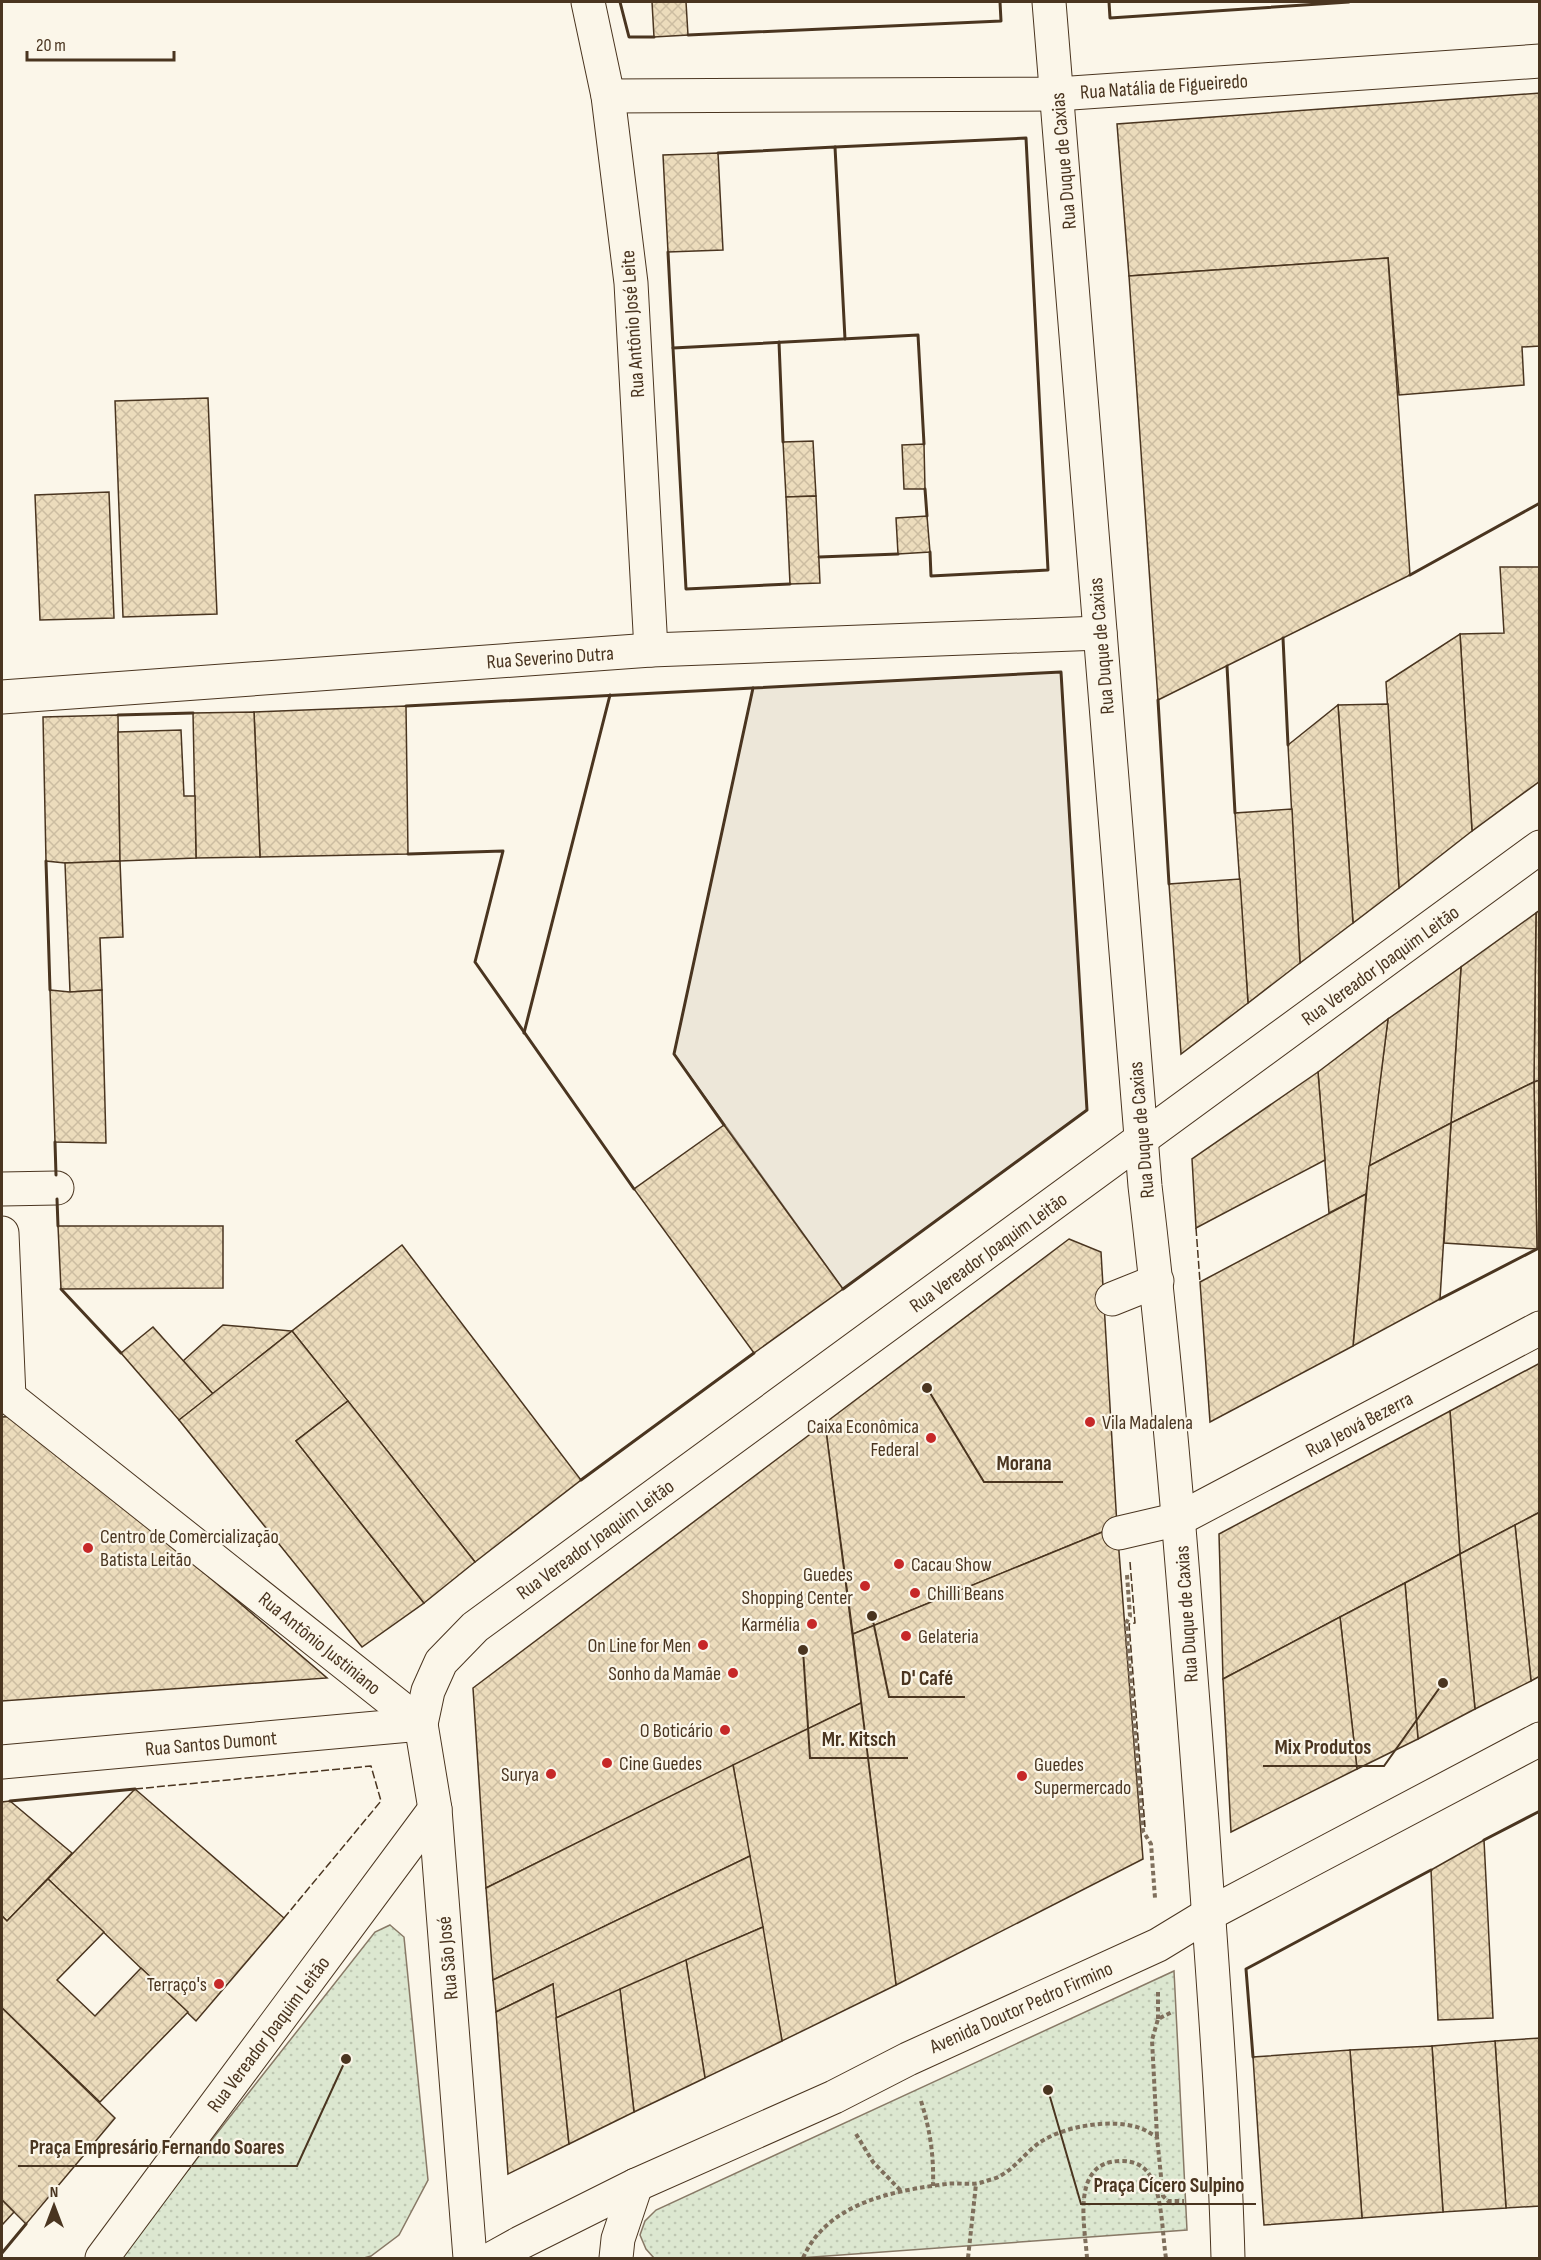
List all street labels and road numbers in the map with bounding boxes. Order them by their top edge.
street label: Rua Natália de Figueiredo [1079,69,1249,105]
street label: Rua Duque de Caxias [1046,91,1082,230]
street label: Rua Antônio José Leite [616,249,650,399]
street label: Rua Duque de Caxias [1084,576,1120,715]
street label: Rua Severino Dutra [486,642,614,674]
street label: Rua Vereador Joaquim Leitão [1297,901,1464,1031]
street label: Rua Duque de Caxias [1124,1060,1160,1199]
street label: Rua Vereador Joaquim Leitão [905,1188,1072,1318]
street label: Rua Jeová Bezerra [1302,1387,1417,1463]
street label: Rua Vereador Joaquim Leitão [512,1475,679,1605]
street label: Rua Duque de Caxias [1170,1545,1204,1683]
street label: Rua Antônio Justiniano [253,1587,385,1700]
street label: Rua Santos Dumont [144,1726,278,1762]
street label: Rua São José [432,1915,464,2001]
street label: Rua Vereador Joaquim Leitão [202,1952,335,2117]
street label: Avenida Doutor Pedro Firmino [925,1957,1117,2059]

